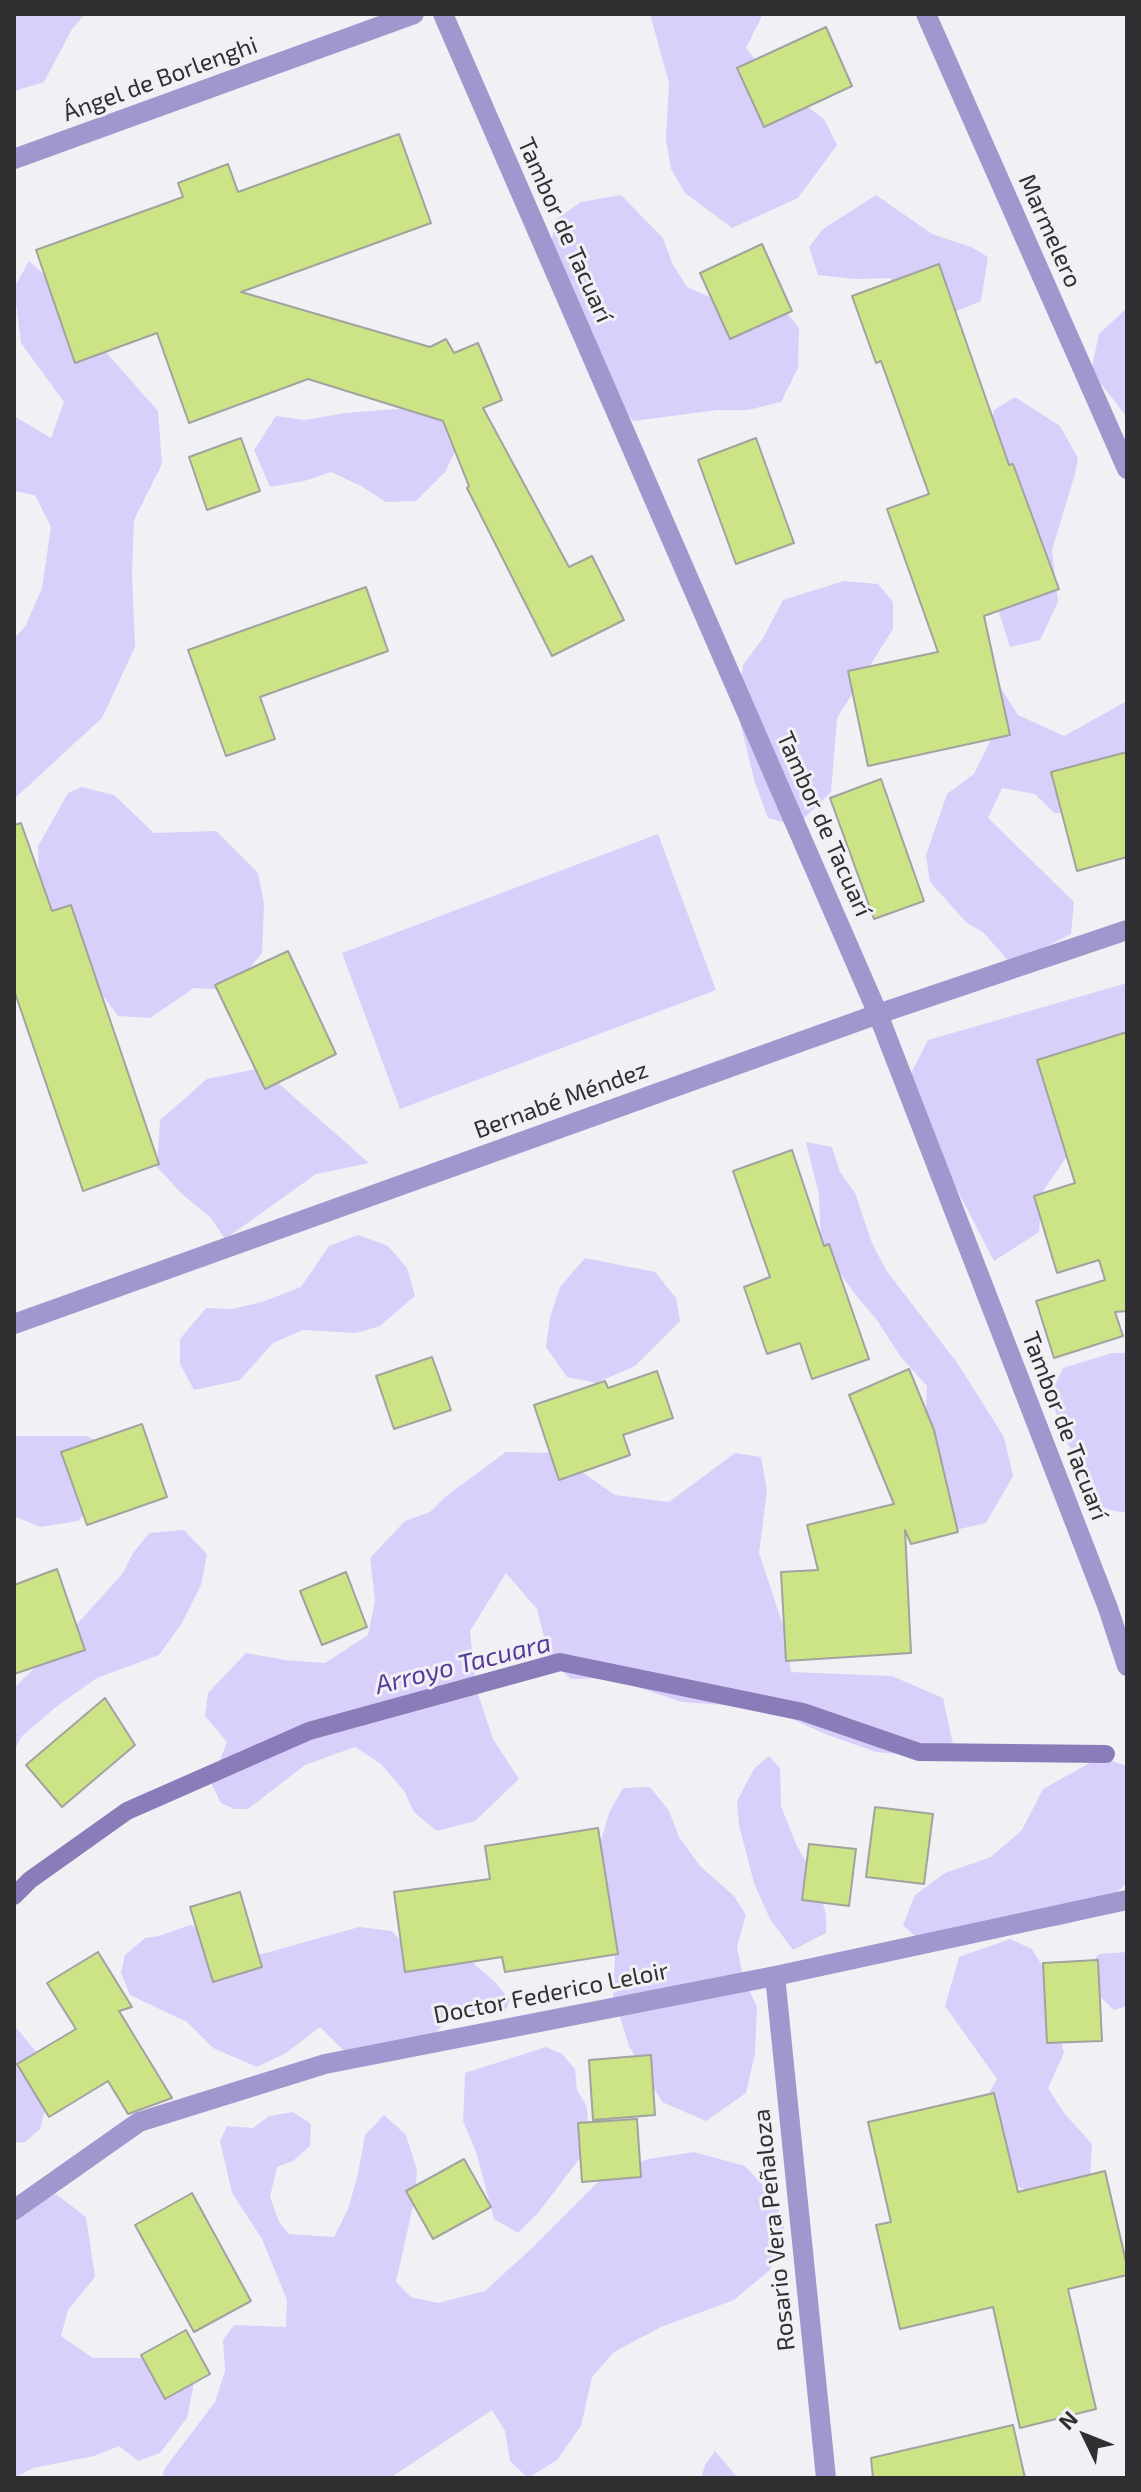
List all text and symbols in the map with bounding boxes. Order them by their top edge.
street label: Ángel de Borlenghi [59,30,261,128]
street label: Tambor de Tacuarí [511,133,619,327]
street label: Marmelero [1012,170,1088,292]
street label: Tambor de Tacuarí [770,727,878,921]
street label: Bernabé Méndez [470,1055,652,1145]
street label: Tambor de Tacuarí [1016,1328,1114,1524]
water label: Arroyo Tacuara [372,1627,554,1701]
street label: Doctor Federico Leloir [431,1956,671,2030]
street label: Rosario Vera Peñaloza [747,2108,801,2352]
north arrow [1045,2396,1125,2476]
text: N [1053,2405,1082,2434]

